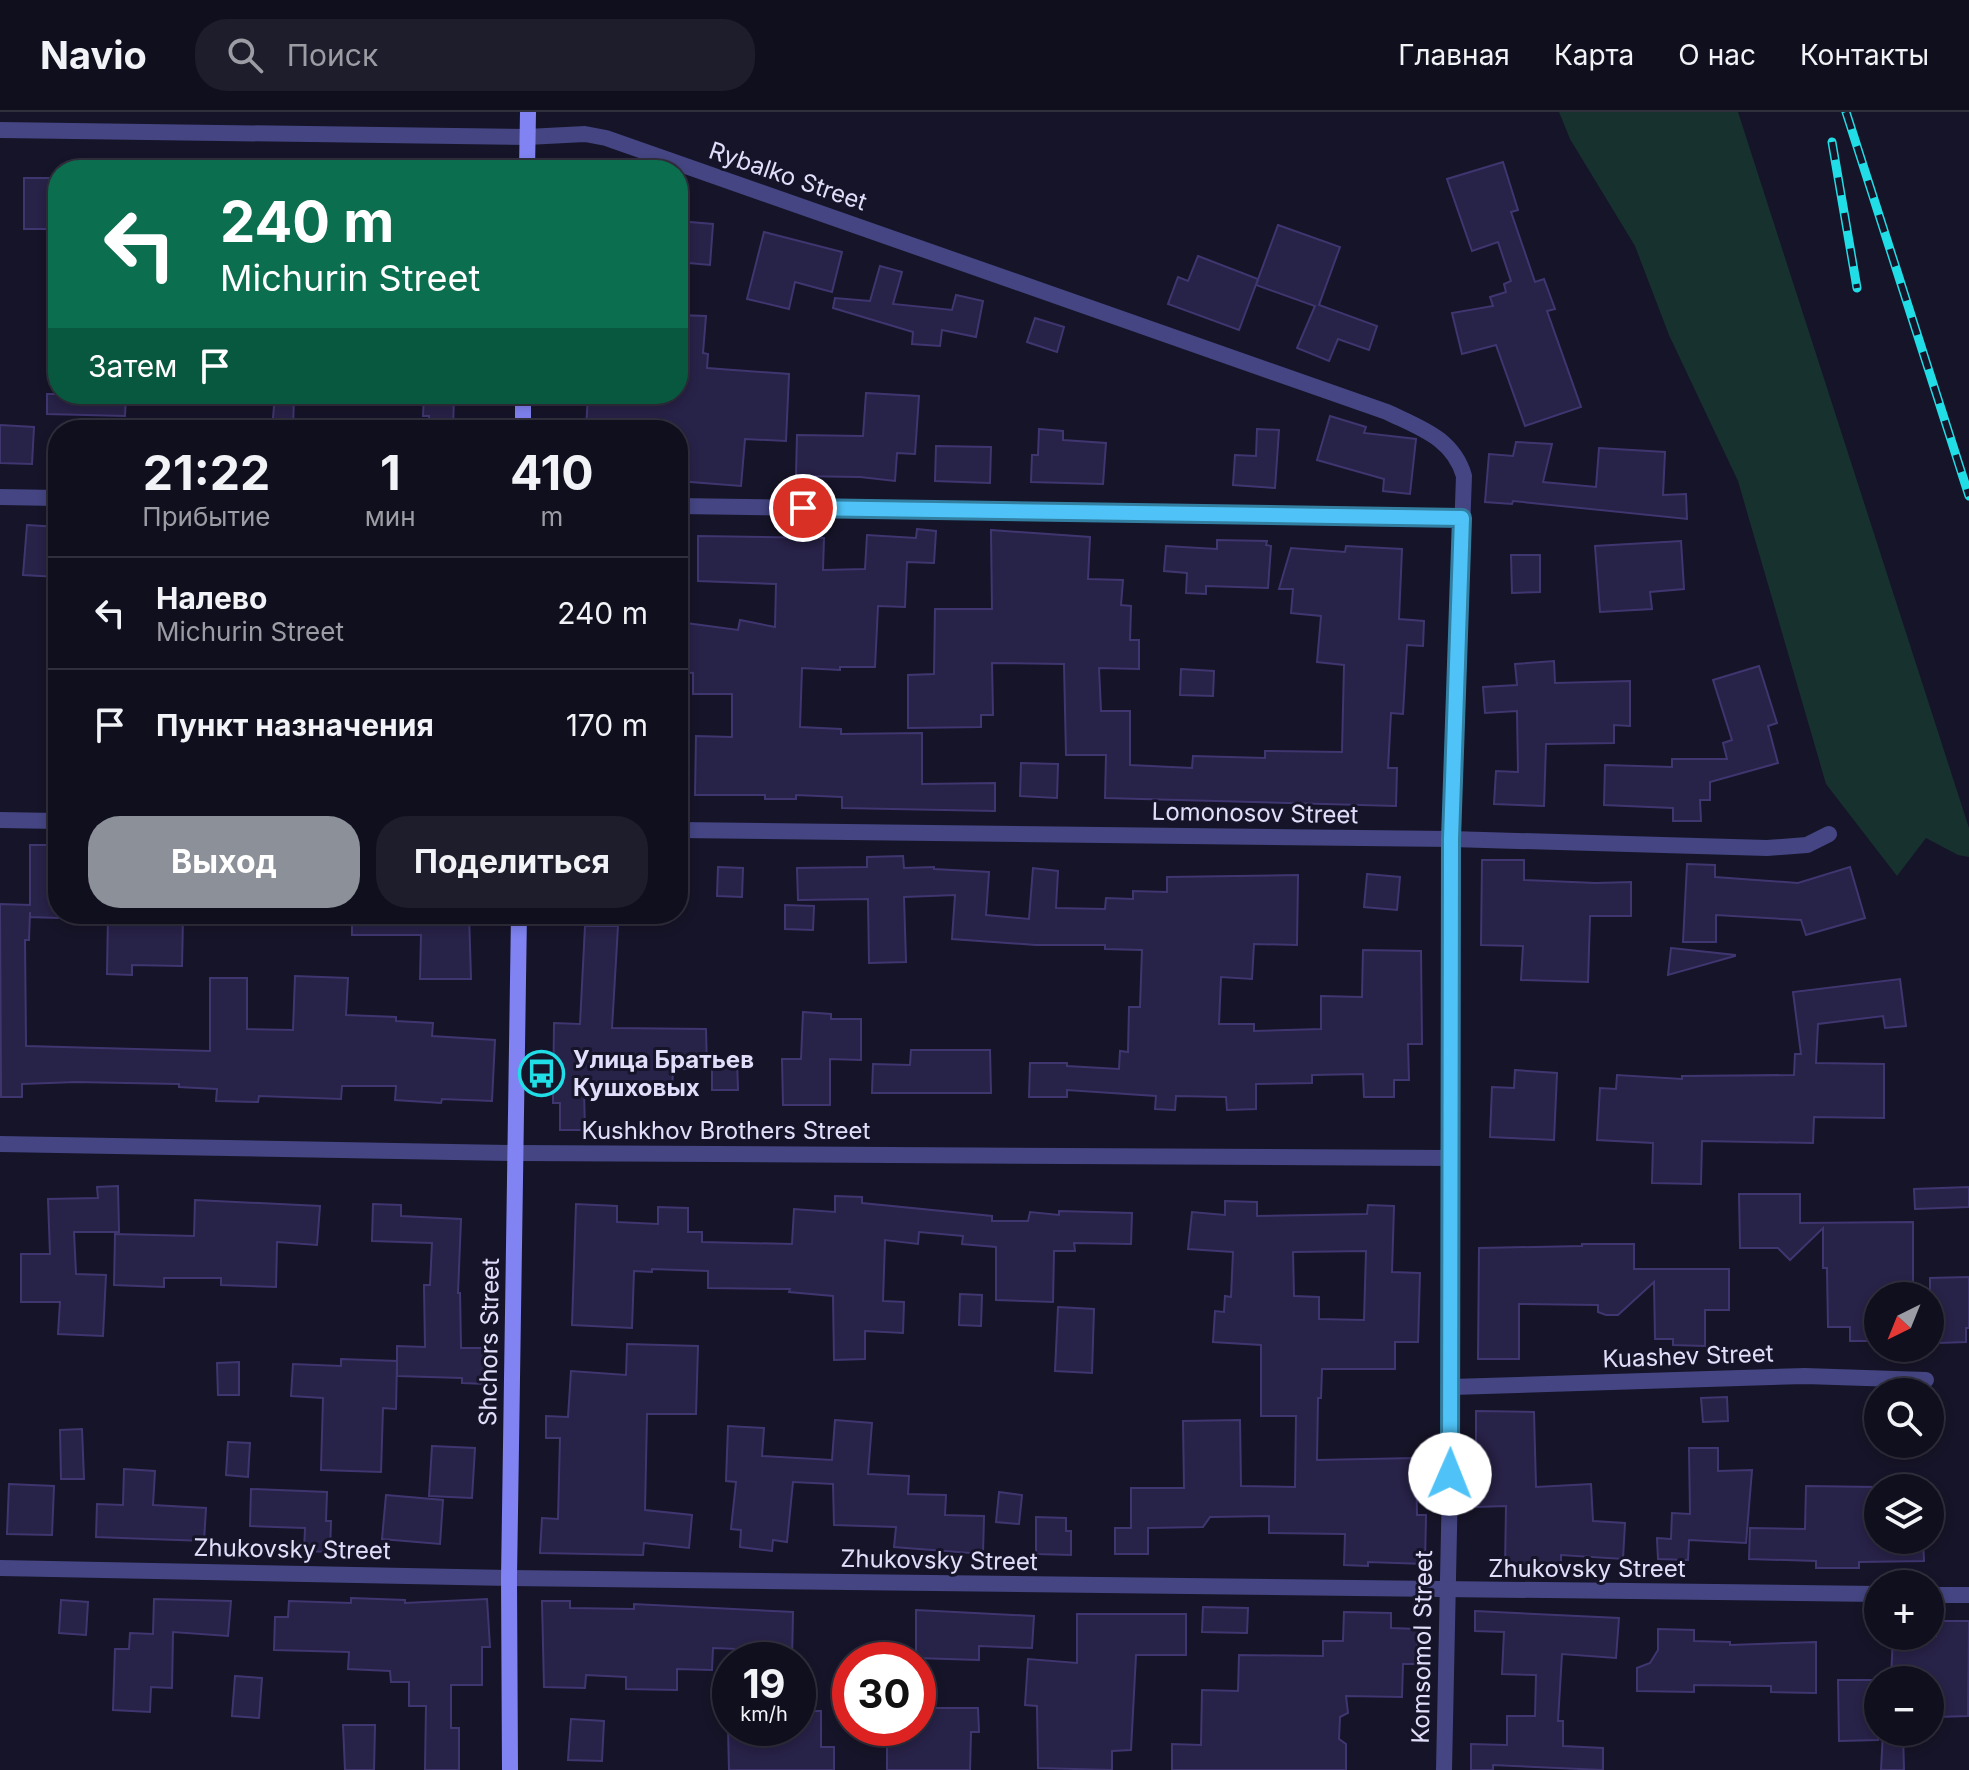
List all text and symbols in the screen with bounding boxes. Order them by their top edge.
search box [195,19,755,91]
text: Navio [40,32,147,78]
icon: search [223,33,267,77]
text: Поиск [287,37,378,73]
text: Главная [1398,38,1510,72]
text: Карта [1554,38,1634,72]
text: О нас [1678,38,1756,72]
text: Контакты [1800,38,1929,72]
street label: Rybalko Street [705,135,871,217]
text: 240 m [220,188,394,256]
icon: left [88,192,192,296]
text: Michurin Street [220,256,480,300]
icon: arrive [193,344,237,388]
text: Затем [88,348,177,384]
text: 21:22 [143,443,270,502]
text: 1 [380,443,401,502]
text: 410 [510,443,594,502]
pin [769,474,837,542]
icon: arrive [781,486,825,530]
text: Прибытие [142,501,271,532]
text: мин [365,501,416,532]
text: m [540,501,563,532]
text: Налево [156,580,268,616]
icon: left [88,591,132,635]
text: 240 m [557,595,648,631]
text: Michurin Street [156,616,344,647]
icon: arrive [88,703,132,747]
text: Пункт назначения [156,707,434,743]
text: 170 m [566,707,648,743]
street label: Lomonosov Street [1152,797,1359,829]
button: Выход [88,816,360,908]
button: Поделиться [376,816,648,908]
place label: Улица Братьев Кушховых [573,1045,754,1102]
bus stop icon: Улица Братьев Кушховых [518,1049,566,1097]
street label: Kushkhov Brothers Street [582,1116,871,1145]
street label: Shchors Street [473,1258,505,1426]
north arrow [1864,1282,1944,1362]
map controls [1864,1282,1944,1746]
street label: Kuashev Street [1602,1339,1774,1373]
button: search [1864,1378,1944,1458]
position arrow [1408,1432,1492,1516]
button: layers [1864,1474,1944,1554]
street label: Zhukovsky Street [193,1533,391,1565]
street label: Zhukovsky Street [840,1544,1038,1576]
street label: Komsomol Street [1406,1550,1438,1744]
street label: Zhukovsky Street [1488,1554,1686,1583]
button: + [1864,1570,1944,1650]
speed limit sign: 30 [832,1642,936,1746]
text: 19 [742,1659,786,1708]
button: − [1864,1666,1944,1746]
text: km/h [740,1702,788,1726]

